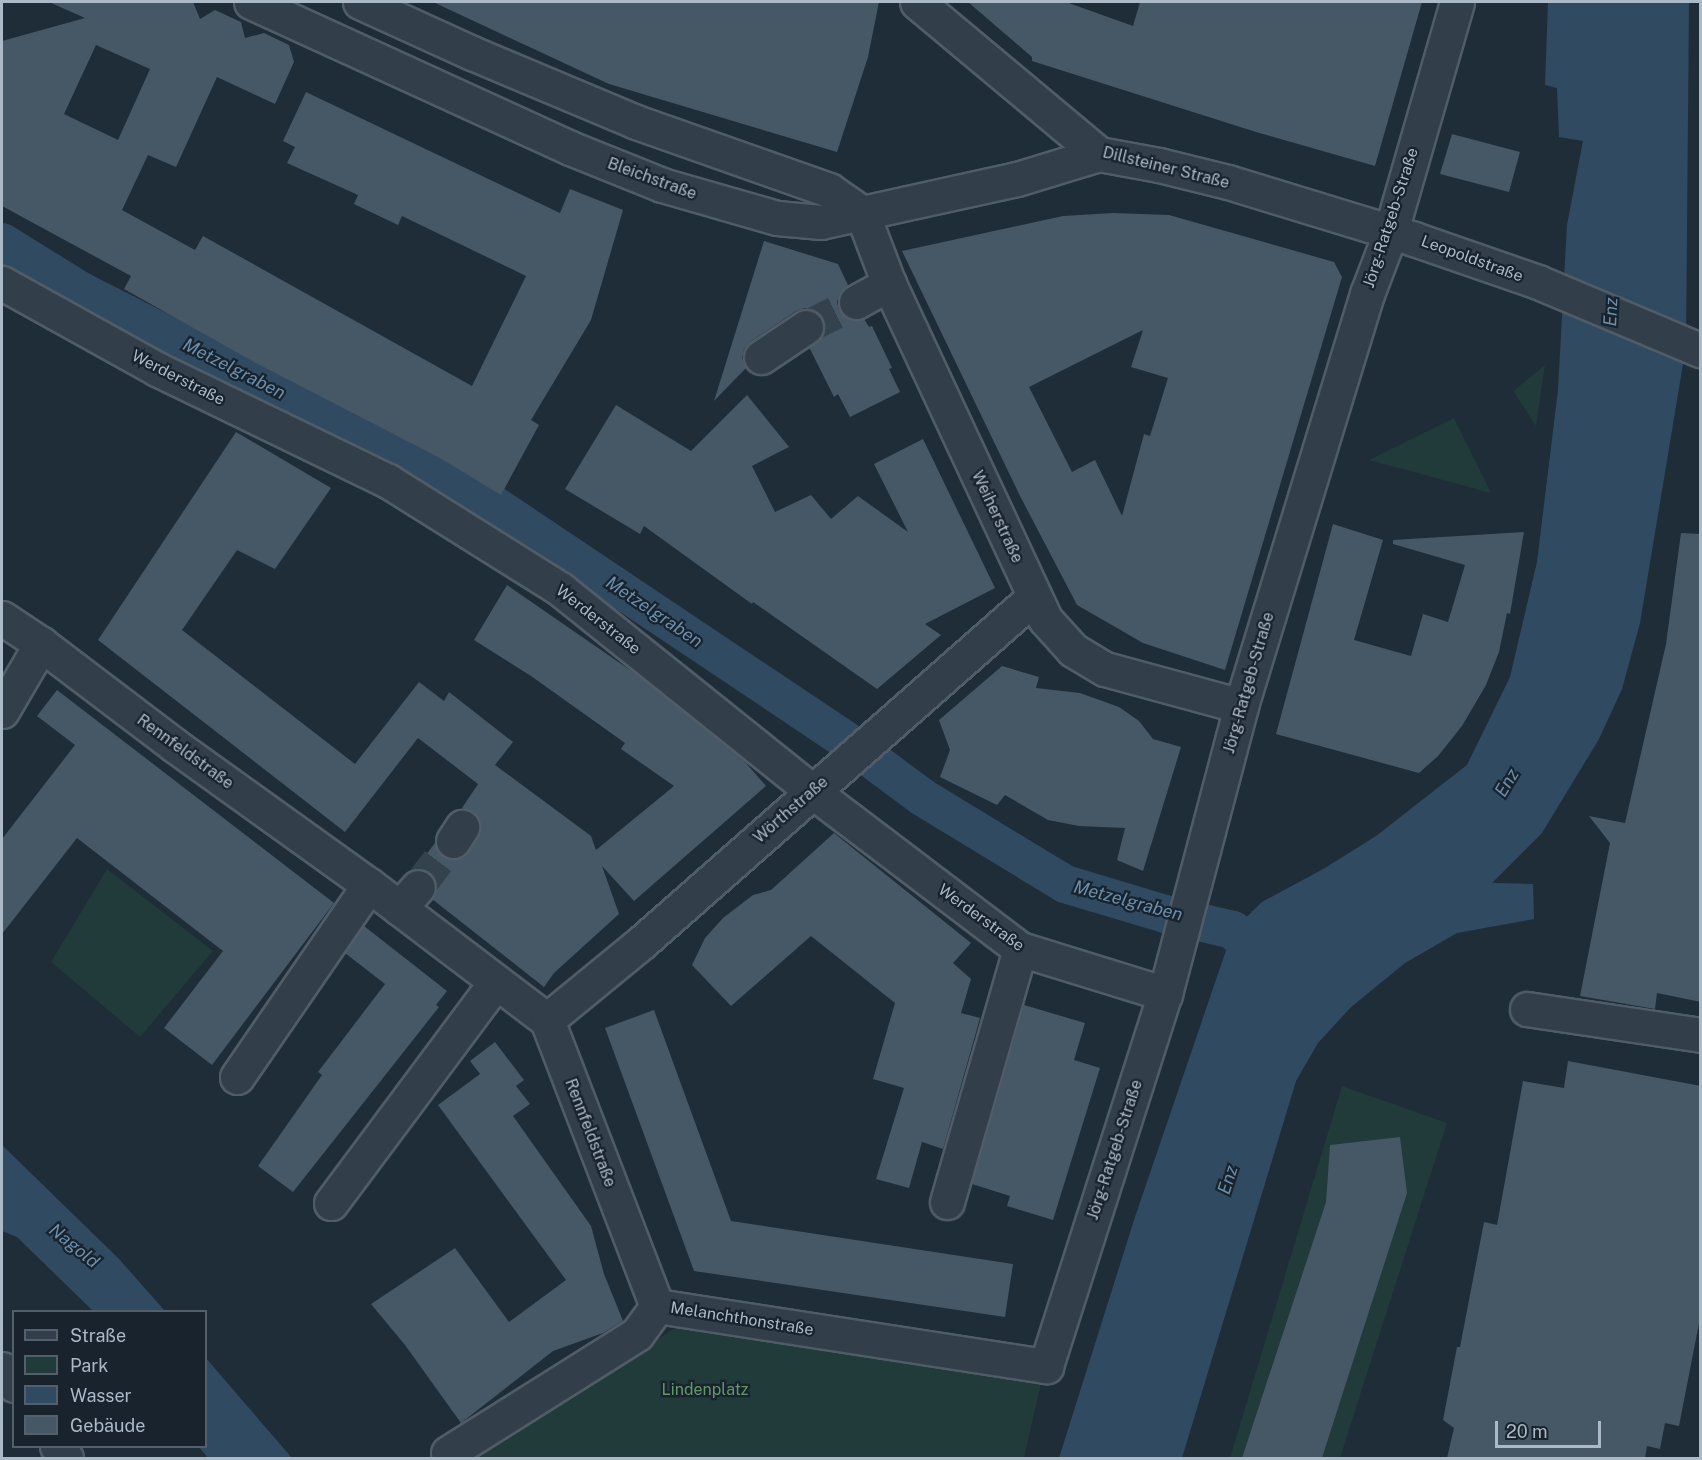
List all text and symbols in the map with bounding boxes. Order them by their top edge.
street label: Dillsteiner Straße [1101,143,1231,193]
street label: Jörg-Ratgeb-Straße [1359,145,1423,291]
street label: Bleichstraße [605,154,699,204]
street label: Leopoldstraße [1418,232,1526,286]
water label: Enz [1599,297,1623,327]
water label: Metzelgraben [179,334,289,404]
street label: Werderstraße [128,346,228,410]
street label: Weiherstraße [967,468,1027,566]
water label: Metzelgraben [602,572,706,652]
street label: Werderstraße [552,581,644,659]
street label: Jörg-Ratgeb-Straße [1220,610,1278,756]
street label: Rennfeldstraße [133,711,237,793]
water label: Enz [1490,765,1524,801]
street label: Wörthstraße [750,772,832,848]
water label: Metzelgraben [1071,876,1185,926]
street label: Werderstraße [934,880,1028,956]
street label: Rennfeldstraße [561,1076,619,1190]
street label: Jörg-Ratgeb-Straße [1083,1077,1147,1223]
water label: Enz [1213,1163,1243,1197]
water label: Nagold [45,1219,103,1273]
street label: Melanchthonstraße [669,1298,815,1340]
legend [12,1310,207,1448]
text: Straße [70,1325,126,1346]
text: Park [70,1355,108,1376]
park label: Lindenplatz [661,1380,749,1400]
text: Wasser [70,1385,132,1406]
scale bar [1498,1409,1604,1447]
text: Gebäude [70,1415,145,1436]
text: 20 m [1506,1421,1548,1442]

